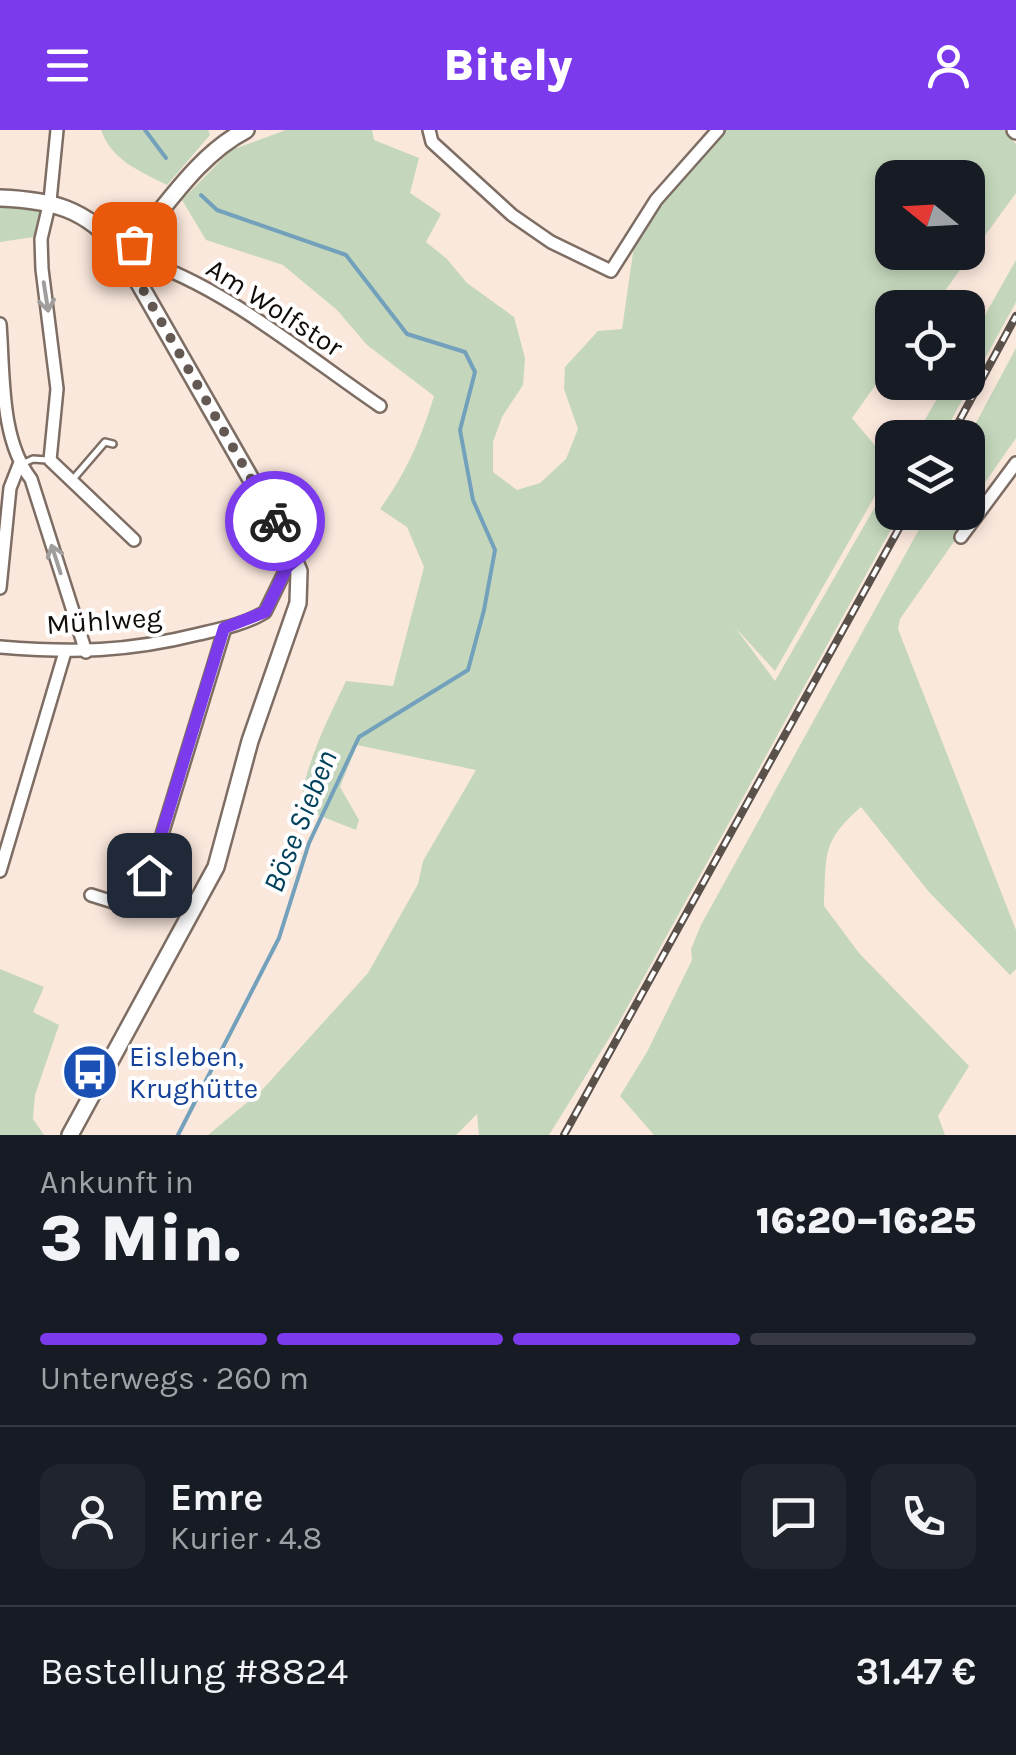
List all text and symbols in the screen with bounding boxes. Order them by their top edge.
icon: menu [40,38,95,93]
icon: person [921,38,976,93]
text: Bitely [443,39,573,91]
north arrow [875,160,985,270]
map controls [875,160,985,530]
pin [92,202,177,287]
icon: bag [107,217,162,272]
street label: Am Wolfstor [200,251,350,364]
one-way arrow [37,280,56,313]
button: locate [875,290,985,400]
button: layers [875,420,985,530]
courier [225,471,325,571]
icon: bike [248,494,303,549]
one-way arrow [46,544,64,575]
street label: Mühlweg [45,600,163,641]
water label: Böse Sieben [255,745,345,897]
pin [107,833,192,918]
icon: home [122,848,177,903]
place label: Eisleben, Krughütte [129,1040,258,1105]
bus stop icon: Eisleben, Krughütte [60,1042,120,1102]
text: Ankunft in [40,1164,194,1201]
text: 16:20–16:25 [756,1198,976,1243]
text: 3 Min. [40,1200,241,1276]
text: Unterwegs · 260 m [40,1360,309,1397]
button: person [40,1464,145,1569]
button: chat [741,1464,846,1569]
button: phone [871,1464,976,1569]
text: Emre [170,1475,263,1520]
text: Kurier · 4.8 [170,1520,322,1557]
text: Bestellung #8824 [40,1649,348,1694]
text: 31.47 € [855,1649,976,1694]

